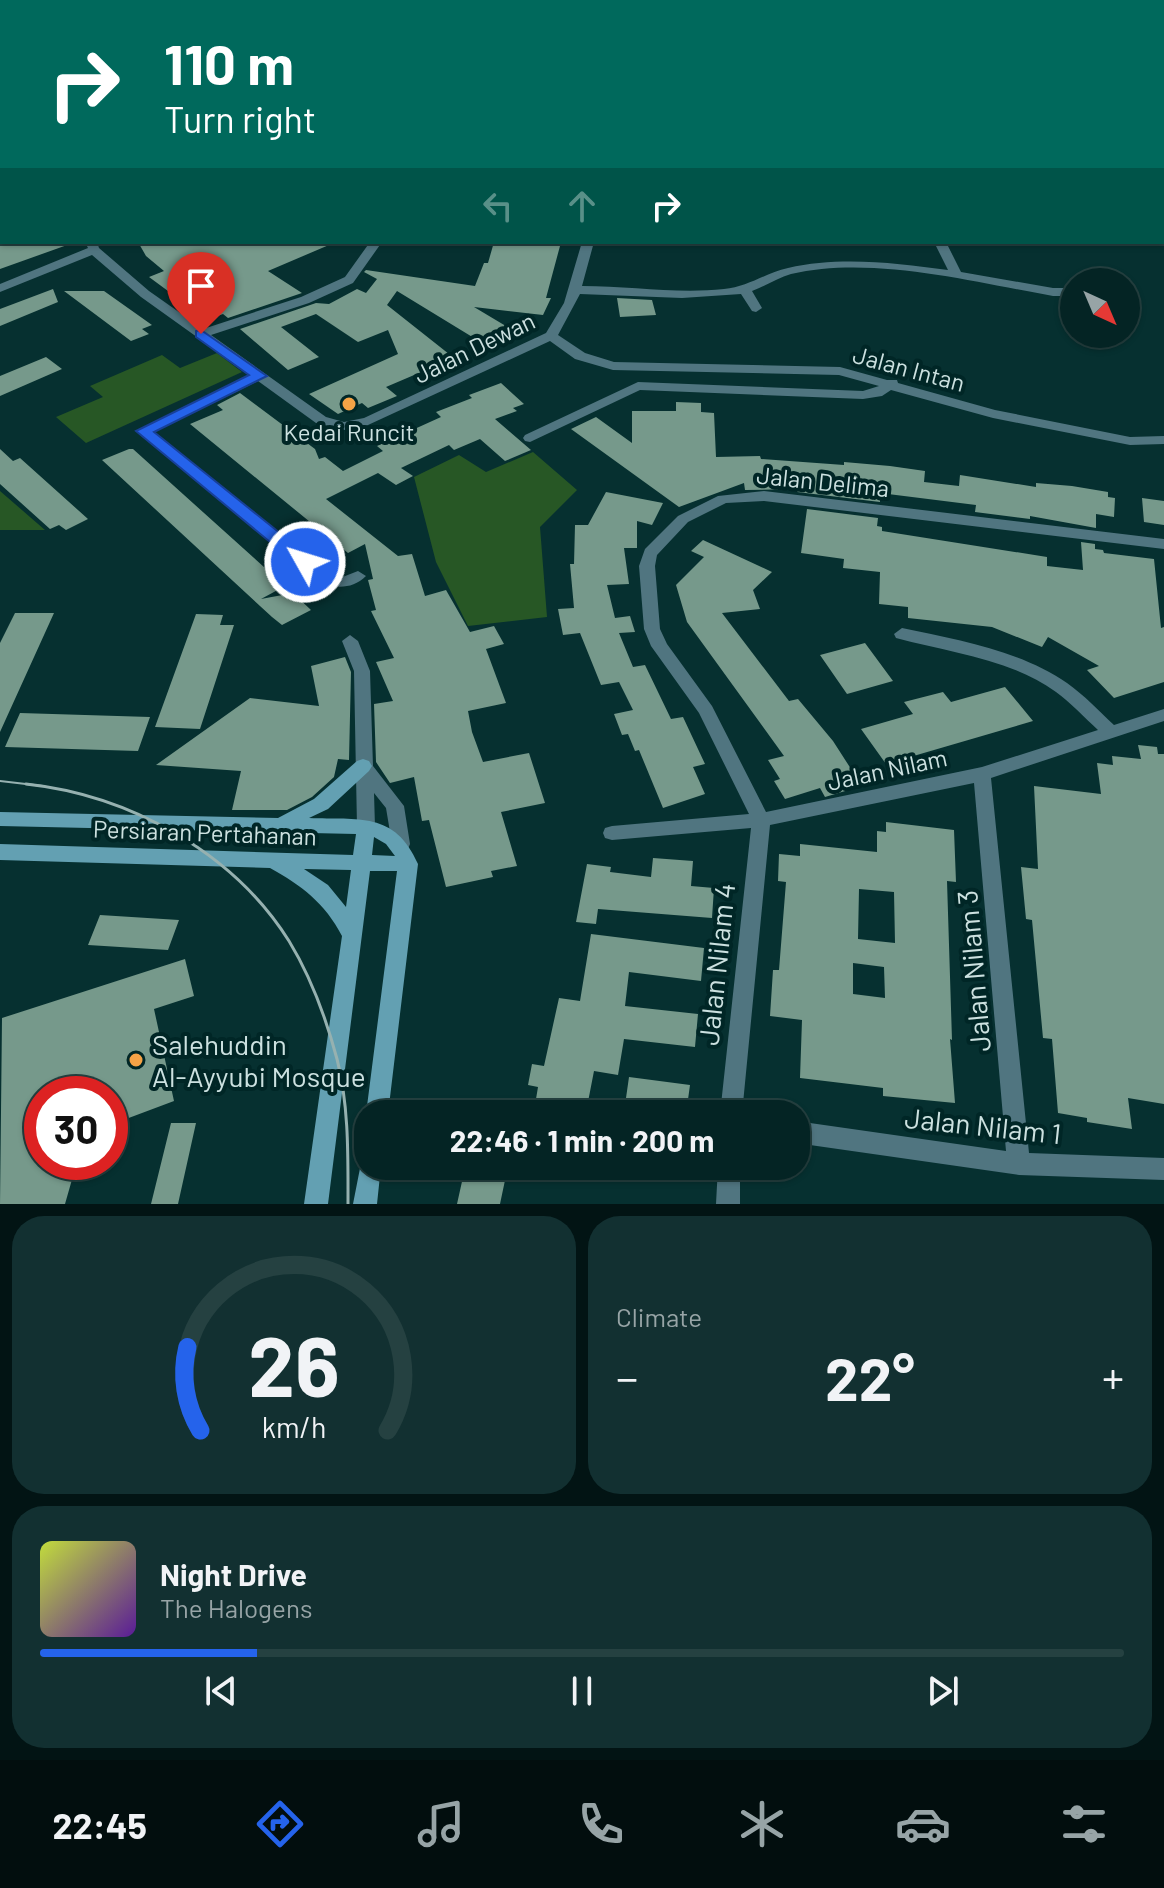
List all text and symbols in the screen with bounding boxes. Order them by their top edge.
text: 110 m [164,29,294,96]
icon: right [32,32,136,136]
text: Turn right [164,97,316,140]
icon: left [476,184,520,228]
icon: ahead [560,184,604,228]
icon: right [644,184,688,228]
pin [167,252,235,334]
icon: arrive [179,264,223,308]
north arrow [1060,268,1140,348]
map controls [1060,268,1140,348]
street label: Jalan Dewan [409,305,539,389]
street label: Jalan Intan [850,339,968,397]
marker: Kedai Runcit [340,395,358,413]
place label: Kedai Runcit [283,417,415,446]
street label: Jalan Delima [755,460,891,502]
position arrow [263,520,347,604]
street label: Jalan Nilam [825,742,949,796]
street label: Persiaran Pertahanan [93,814,317,850]
street label: Jalan Nilam 4 [691,881,741,1047]
street label: Jalan Nilam 3 [949,889,997,1053]
place label: Salehuddin Al-Ayyubi Mosque [152,1027,366,1093]
marker: Salehuddin Al-Ayyubi Mosque [127,1051,145,1069]
speed limit sign: 30 [24,1076,128,1180]
street label: Jalan Nilam 1 [903,1100,1063,1150]
text: 22:46 · 1 min · 200 m [450,1122,714,1158]
text: Climate [616,1301,702,1332]
text: 26 [248,1314,340,1414]
text: 22° [825,1341,915,1413]
text: − [616,1350,638,1403]
text: + [1102,1350,1124,1403]
text: km/h [262,1409,326,1444]
text: Night Drive [160,1556,307,1592]
text: The Halogens [160,1592,312,1623]
icon: previous [199,1669,243,1713]
icon: pause [560,1669,604,1713]
icon: next [921,1669,965,1713]
icon: directions [252,1796,308,1852]
icon: music [413,1796,469,1852]
icon: phone [573,1796,629,1852]
icon: climate [734,1796,790,1852]
icon: car [895,1796,951,1852]
icon: filters [1056,1796,1112,1852]
text: 22:45 [52,1803,147,1846]

